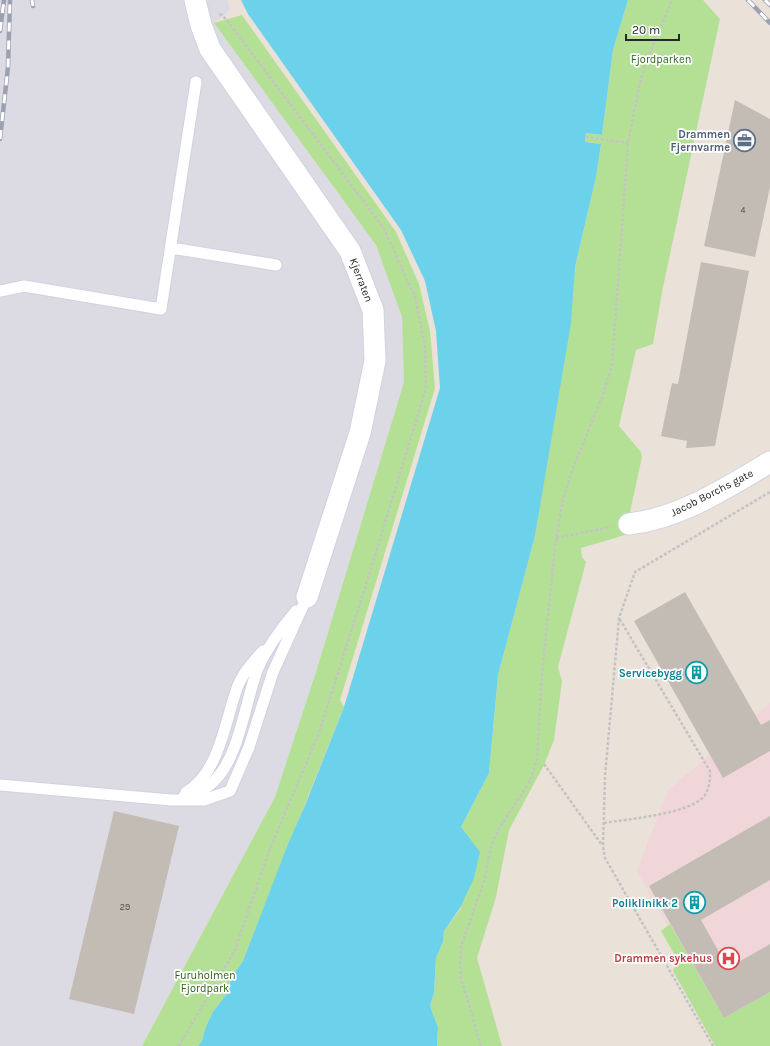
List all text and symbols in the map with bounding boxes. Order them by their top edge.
scale bar [626,16,679,42]
text: 20 m [632,23,660,37]
park label: Fjordparken [631,53,691,66]
office icon: Drammen Fjernvarme [732,127,758,153]
place label: Drammen Fjernvarme [671,128,730,154]
house number: 4 [740,205,746,215]
street label: Kjerraten [347,256,375,304]
street label: Jacob Borchs gate [669,466,756,519]
building icon: Servicebygg [684,660,710,686]
place label: Servicebygg [619,667,683,680]
building icon: Poliklinikk 2 [681,890,707,916]
place label: Poliklinikk 2 [612,897,678,910]
house number: 29 [120,902,130,912]
hospital icon: Drammen sykehus [715,945,741,971]
place label: Drammen sykehus [614,952,712,965]
park label: Furuholmen Fjordpark [174,969,236,995]

